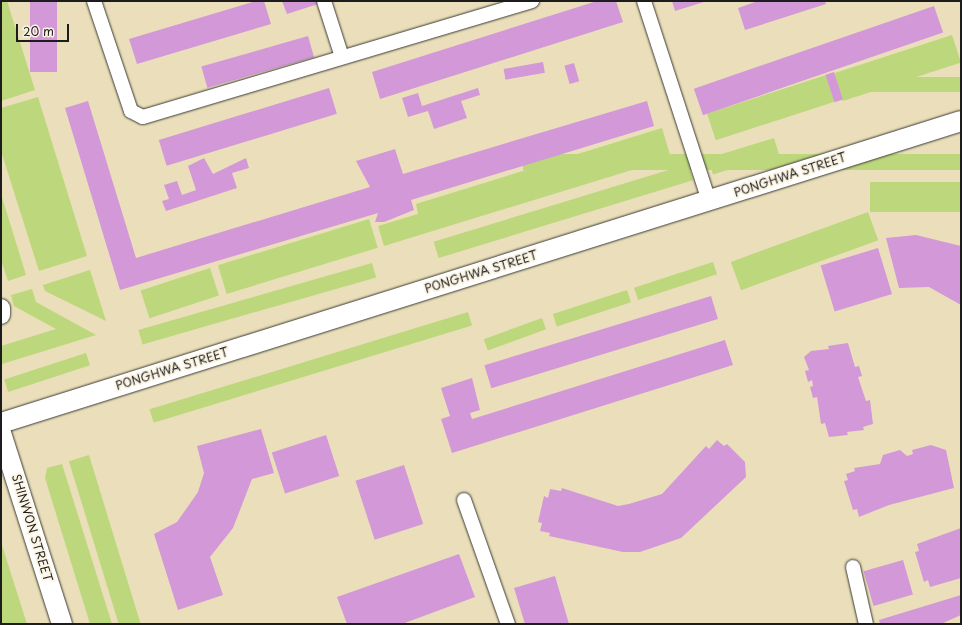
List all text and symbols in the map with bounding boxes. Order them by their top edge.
scale bar [18,16,71,42]
text: 20 m [23,22,54,40]
street label: PONGHWA STREET [732,150,848,200]
street label: PONGHWA STREET [422,248,540,296]
street label: PONGHWA STREET [113,345,231,393]
street label: SHINWON STREET [9,472,55,584]

